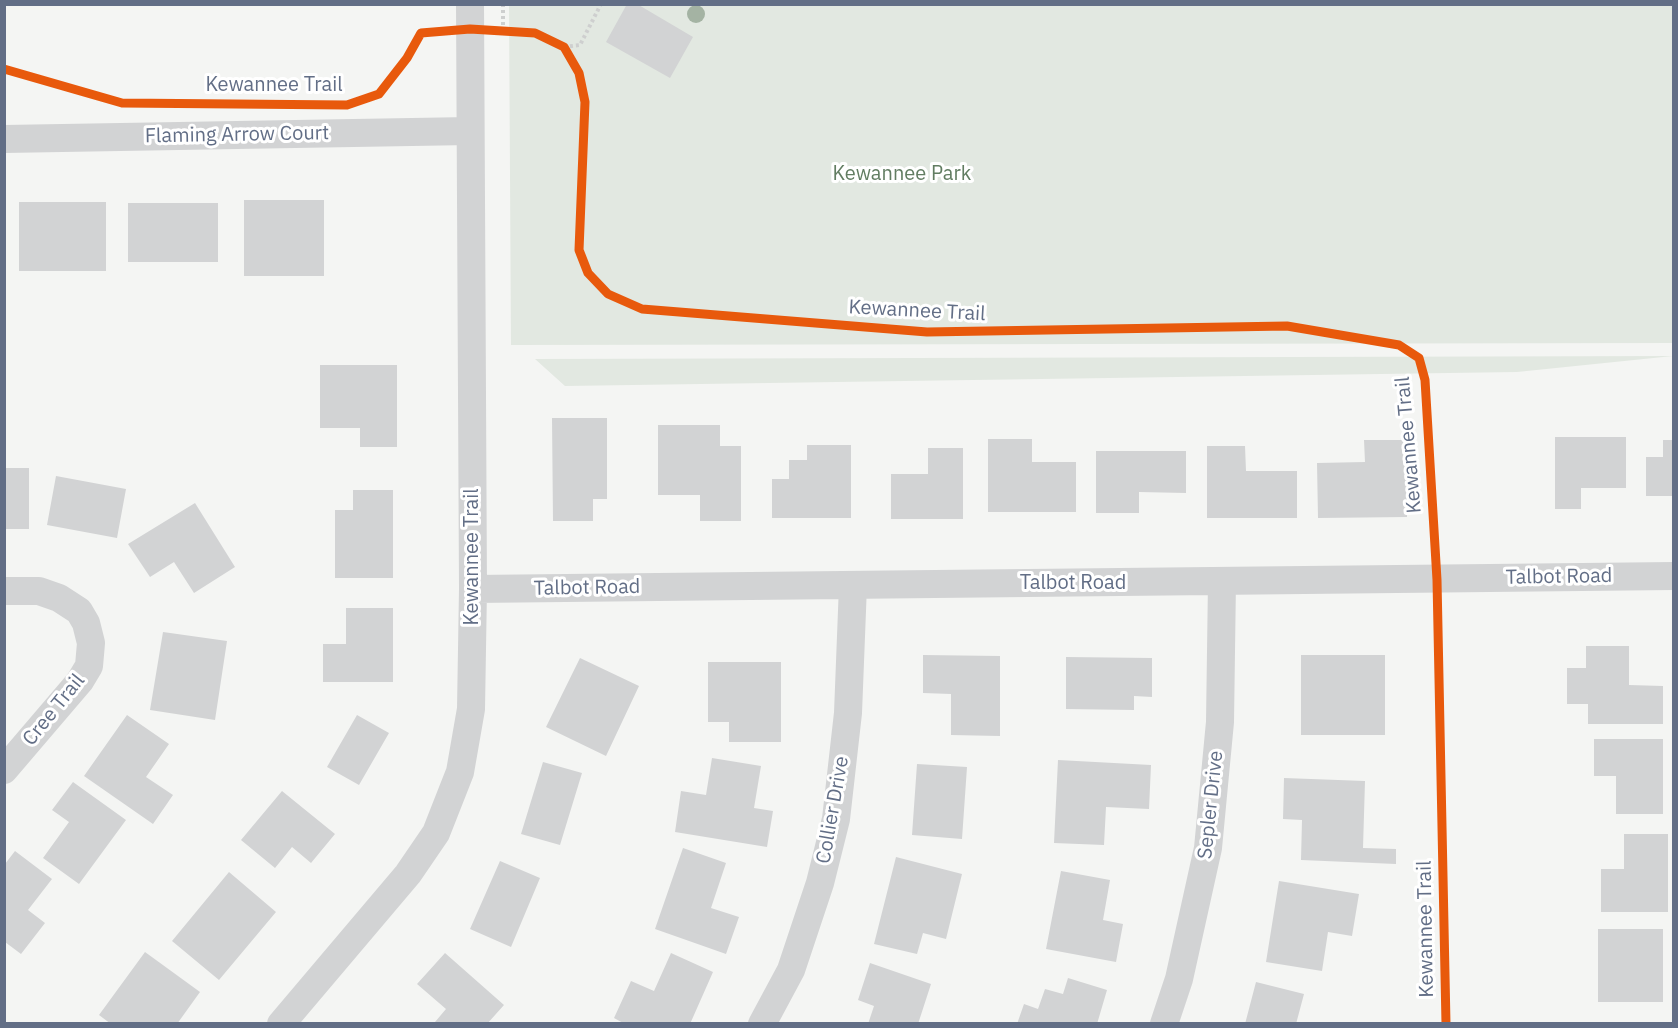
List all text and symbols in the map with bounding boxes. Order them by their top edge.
street label: Kewannee Trail [205,73,343,97]
street label: Flaming Arrow Court [145,121,329,149]
park label: Kewannee Park [833,162,971,186]
street label: Kewannee Trail [848,295,986,327]
street label: Kewannee Trail [1391,376,1427,514]
street label: Kewannee Trail [460,488,484,626]
street label: Talbot Road [1505,564,1613,590]
street label: Talbot Road [1020,571,1126,595]
street label: Talbot Road [533,575,641,601]
street label: Cree Trail [18,669,90,751]
street label: Sepler Drive [1193,749,1229,861]
street label: Collier Drive [812,754,854,866]
street label: Kewannee Trail [1413,860,1439,998]

